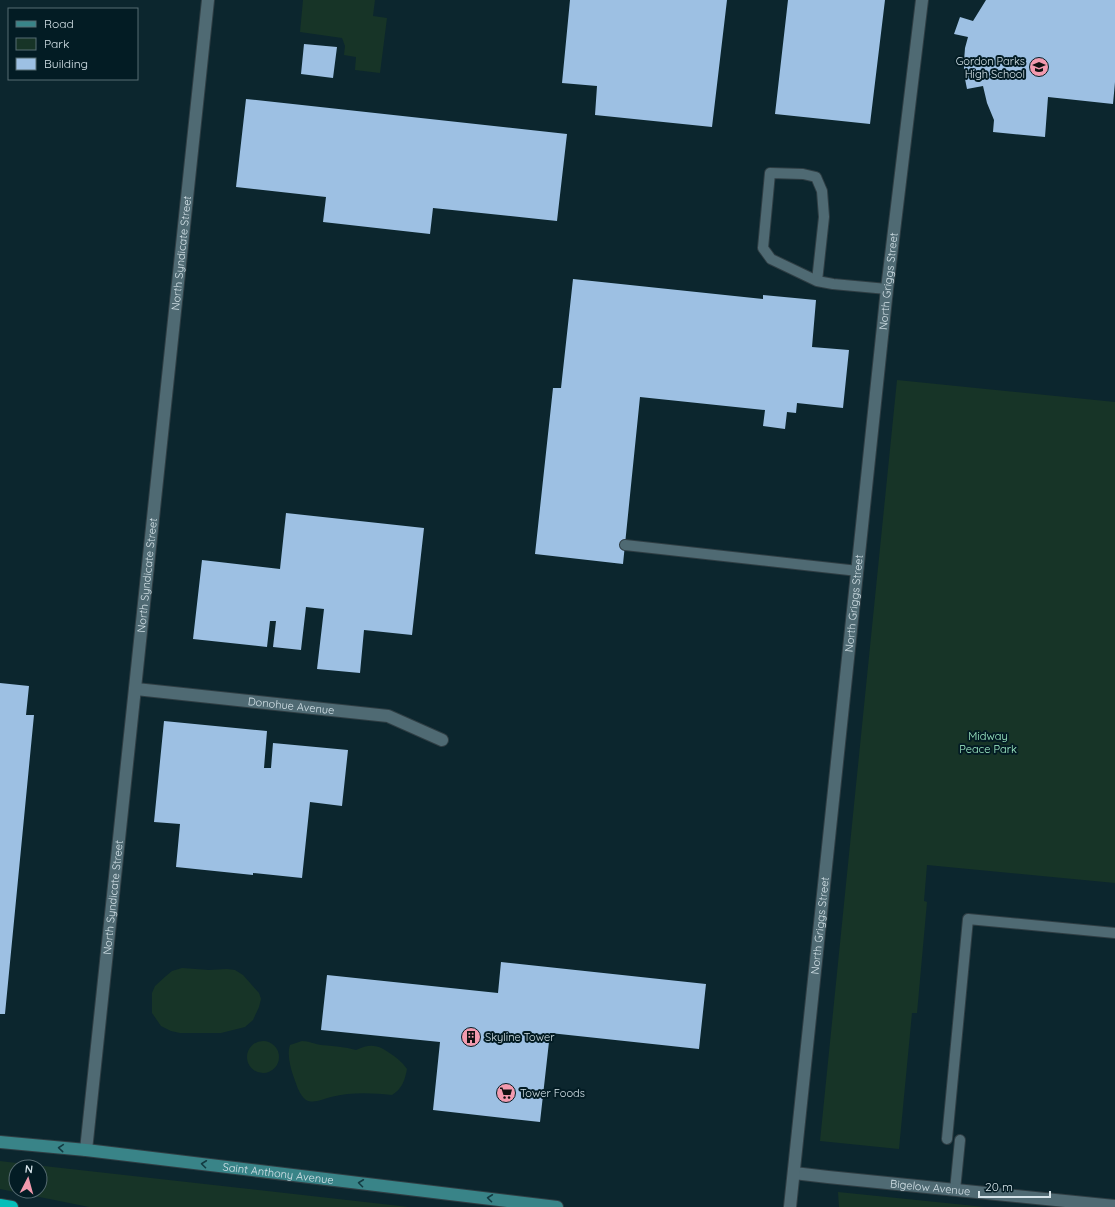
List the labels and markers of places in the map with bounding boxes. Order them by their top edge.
place label: Gordon Parks High School [956,54,1025,81]
school or university icon: Gordon Parks High School [1028,56,1050,78]
building icon: Skyline Tower [460,1026,482,1048]
place label: Skyline Tower [485,1030,555,1044]
supermarket icon: Tower Foods [495,1082,517,1104]
place label: Tower Foods [520,1086,585,1100]

